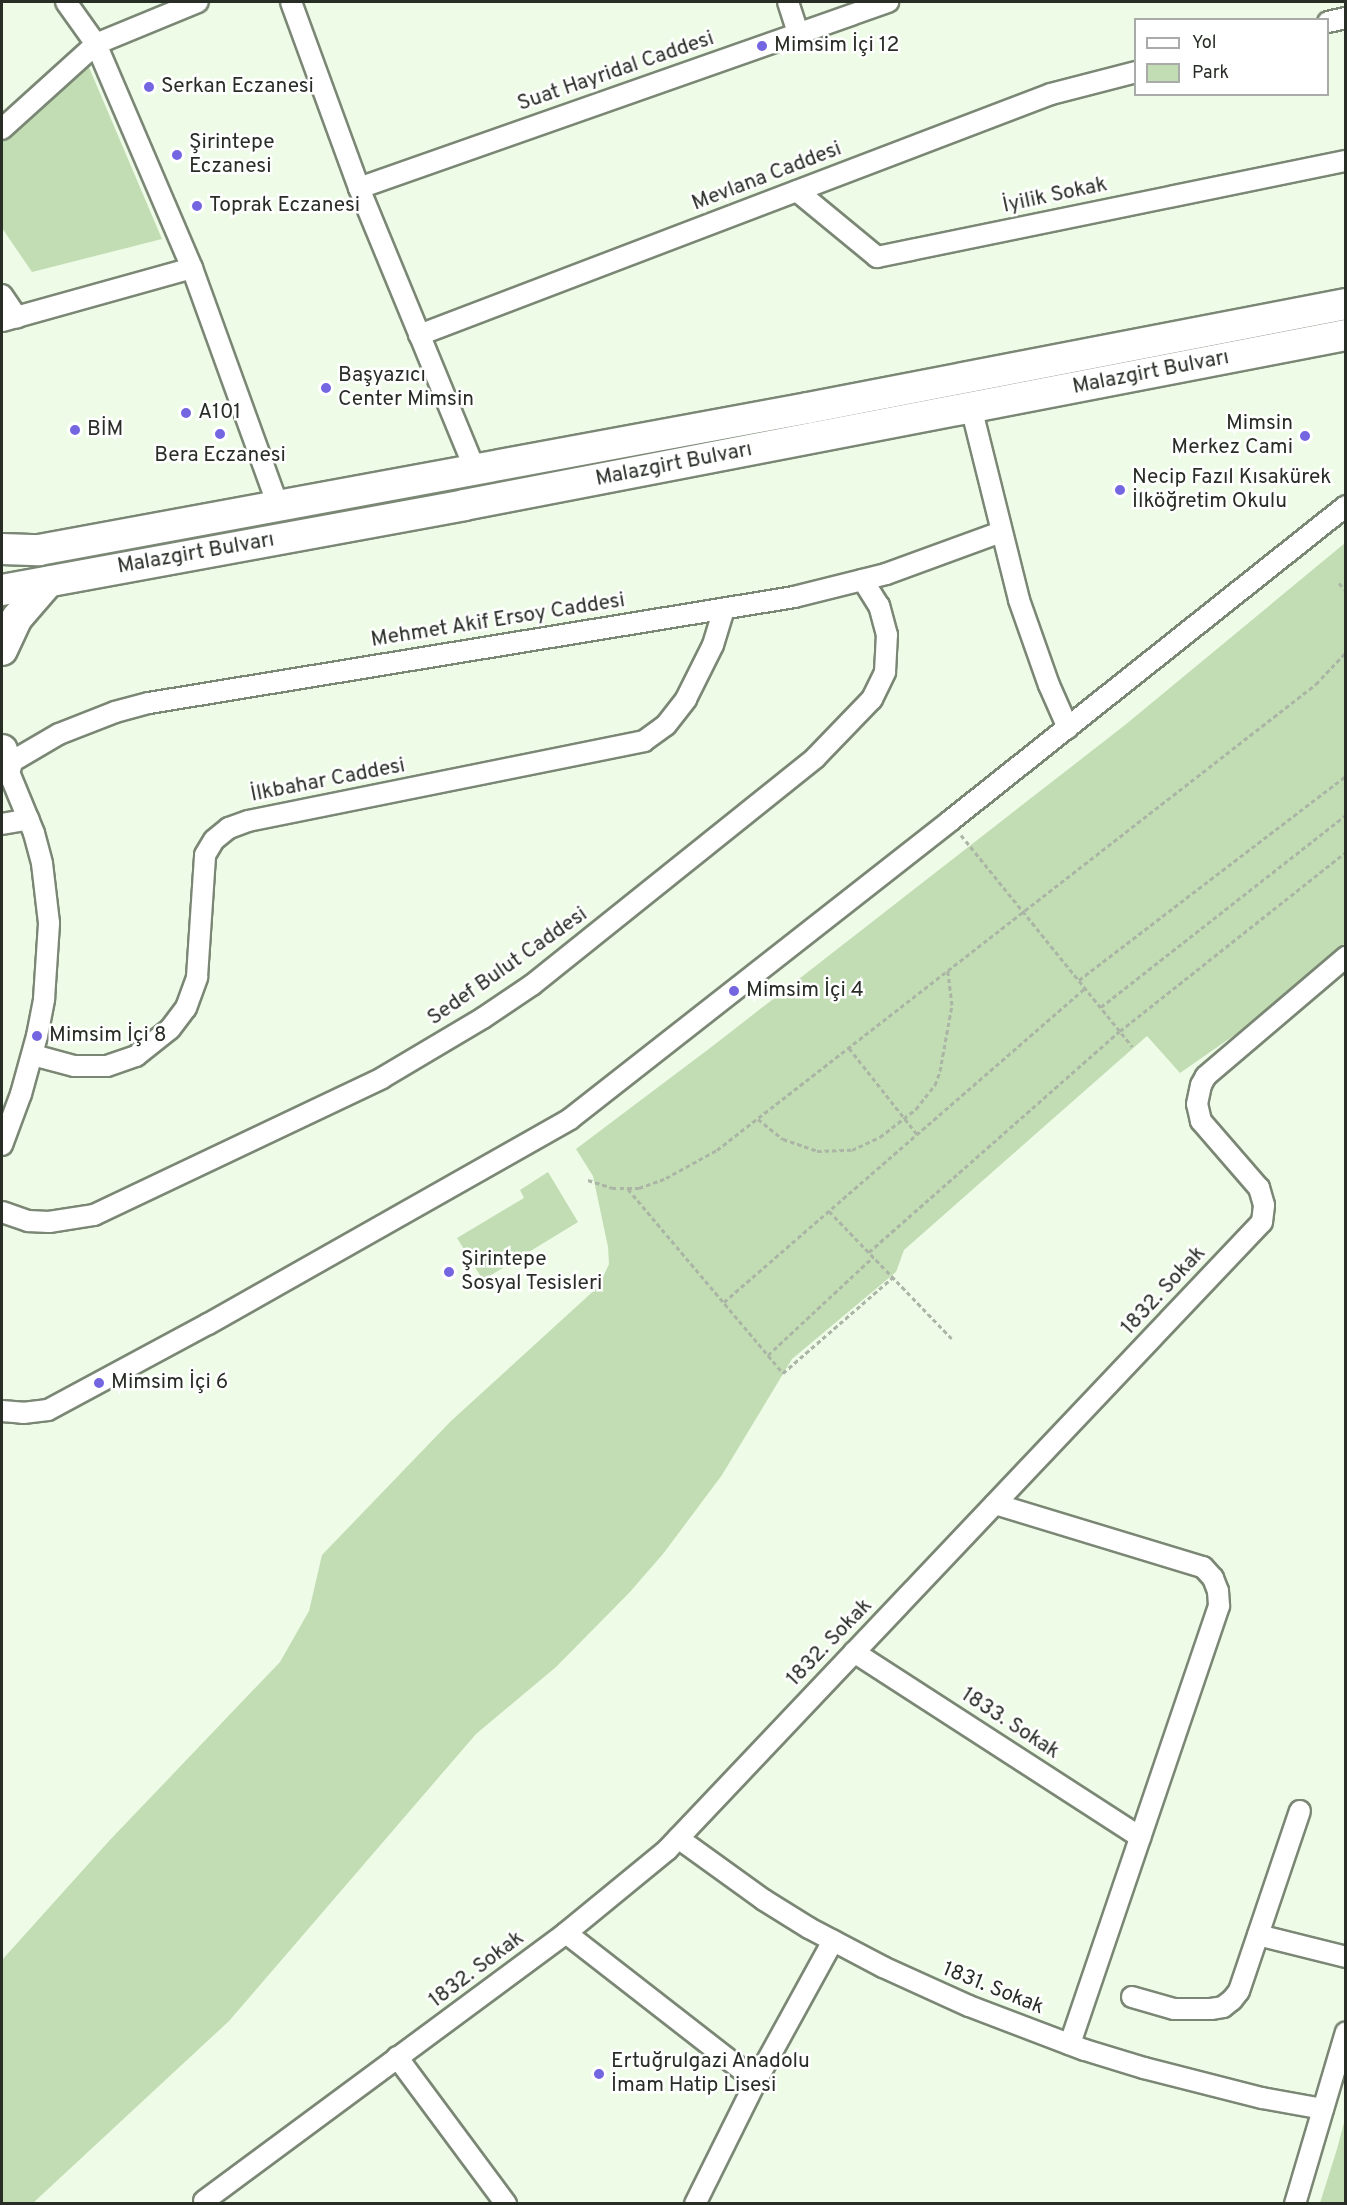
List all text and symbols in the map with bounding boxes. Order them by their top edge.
legend [1134,18,1329,96]
street label: Suat Hayridal Caddesi [514,27,718,117]
text: Yol [1192,32,1217,55]
place label: Mimsim İçi 12 [774,33,899,59]
marker: Mimsim İçi 12 [755,39,769,53]
text: Park [1192,62,1229,85]
place label: Serkan Eczanesi [161,74,314,100]
marker: Serkan Eczanesi [142,80,156,94]
place label: Şirintepe Eczanesi [189,130,275,180]
street label: Mevlana Caddesi [689,137,845,217]
marker: Şirintepe Eczanesi [170,148,184,162]
street label: İyilik Sokak [1001,173,1109,219]
place label: Toprak Eczanesi [209,193,360,219]
marker: Toprak Eczanesi [190,199,204,213]
street label: Malazgirt Bulvarı [1071,345,1231,401]
place label: Başyazıcı Center Mimsin [338,363,474,413]
marker: Başyazıcı Center Mimsin [319,381,333,395]
place label: A101 [198,400,241,426]
marker: A101 [179,406,193,420]
place label: Mimsin Merkez Cami [1171,411,1293,461]
place label: BİM [87,417,123,443]
marker: BİM [68,423,82,437]
marker: Bera Eczanesi [213,427,227,441]
marker: Mimsin Merkez Cami [1298,429,1312,443]
street label: Malazgirt Bulvarı [594,437,754,493]
place label: Bera Eczanesi [154,443,286,469]
place label: Necip Fazıl Kısakürek İlköğretim Okulu [1132,465,1331,515]
marker: Necip Fazıl Kısakürek İlköğretim Okulu [1113,483,1127,497]
street label: Malazgirt Bulvarı [116,528,276,580]
street label: Mehmet Akif Ersoy Caddesi [369,588,627,654]
street label: İlkbahar Caddesi [249,754,407,808]
street label: Sedef Bulut Caddesi [423,902,593,1032]
place label: Mimsim İçi 4 [746,978,864,1004]
marker: Mimsim İçi 4 [727,984,741,998]
place label: Mimsim İçi 8 [49,1023,166,1049]
marker: Mimsim İçi 8 [30,1029,44,1043]
street label: 1832. Sokak [1117,1241,1211,1341]
place label: Şirintepe Sosyal Tesisleri [461,1247,603,1297]
marker: Şirintepe Sosyal Tesisleri [442,1265,456,1279]
place label: Mimsim İçi 6 [111,1370,228,1396]
marker: Mimsim İçi 6 [92,1376,106,1390]
street label: 1832. Sokak [782,1594,878,1692]
street label: 1833. Sokak [956,1683,1064,1765]
street label: 1832. Sokak [425,1926,529,2014]
street label: 1831. Sokak [939,1957,1047,2021]
place label: Ertuğrulgazi Anadolu İmam Hatip Lisesi [611,2049,811,2099]
marker: Ertuğrulgazi Anadolu İmam Hatip Lisesi [592,2067,606,2081]

